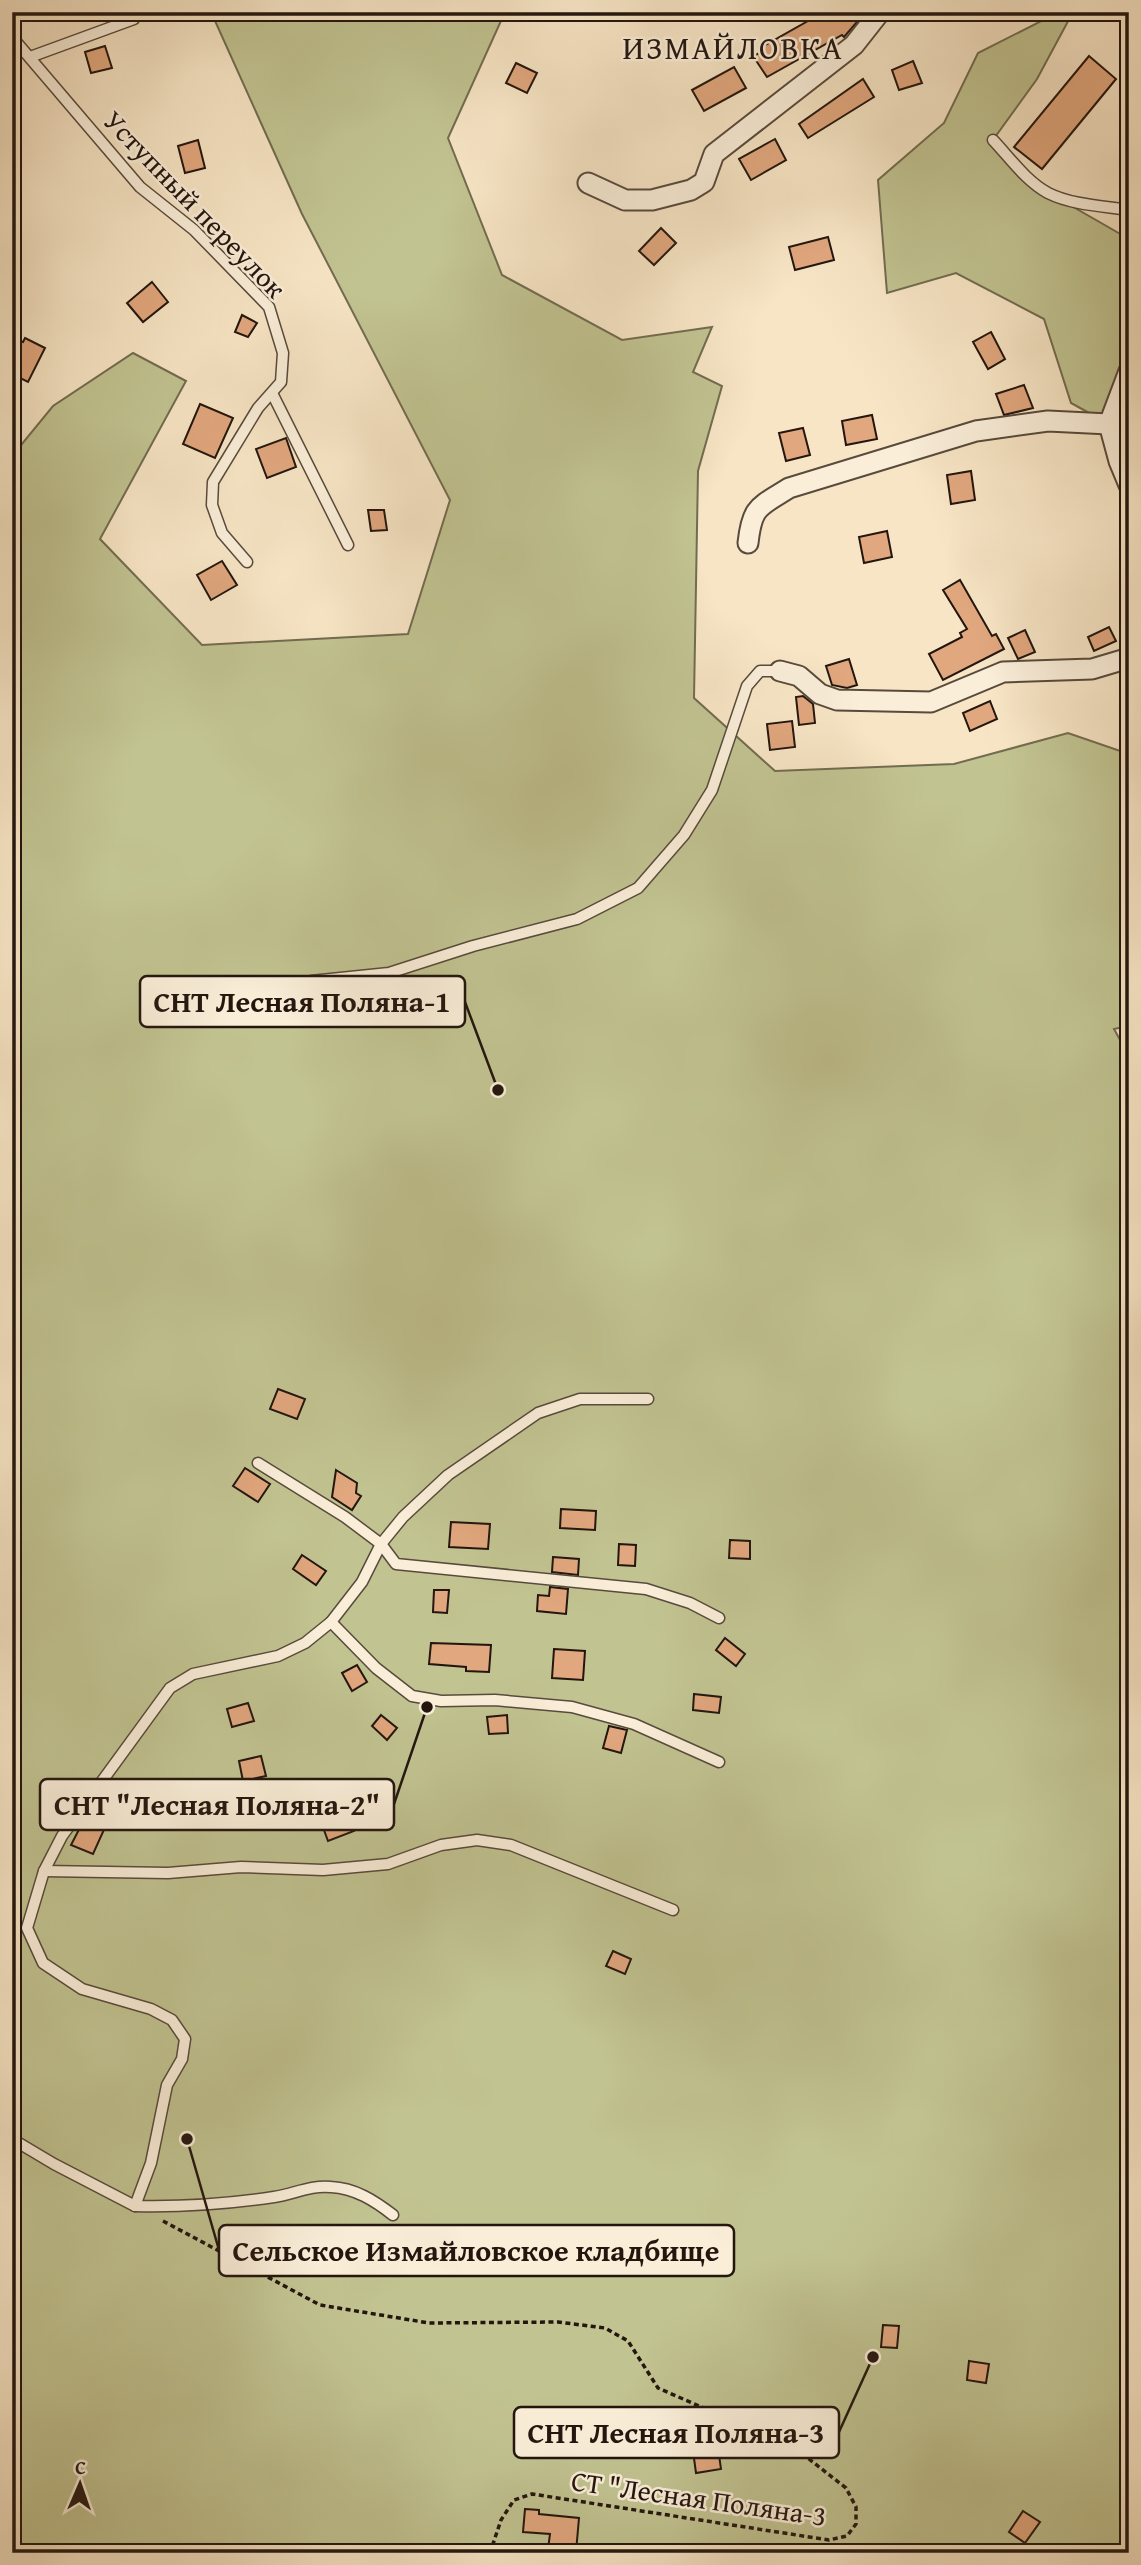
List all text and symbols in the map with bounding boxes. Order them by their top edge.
district label: ИЗМАЙЛОВКА [622,24,844,71]
street label: Уступный переулок [95,100,296,307]
callout: СНТ Лесная Поляна-1 [140,976,465,1027]
text: СНТ Лесная Поляна-1 [153,979,451,1023]
callout: СНТ "Лесная Поляна-2" [40,1779,394,1830]
text: СНТ "Лесная Поляна-2" [54,1782,380,1826]
callout: Сельское Измайловское кладбище [219,2225,734,2276]
text: Сельское Измайловское кладбище [233,2228,719,2272]
callout: СНТ Лесная Поляна-3 [514,2407,839,2458]
text: СНТ Лесная Поляна-3 [527,2410,825,2454]
north arrow [46,2450,116,2520]
text: С [75,2453,87,2481]
street label: СТ "Лесная Поляна-3 [569,2459,829,2536]

